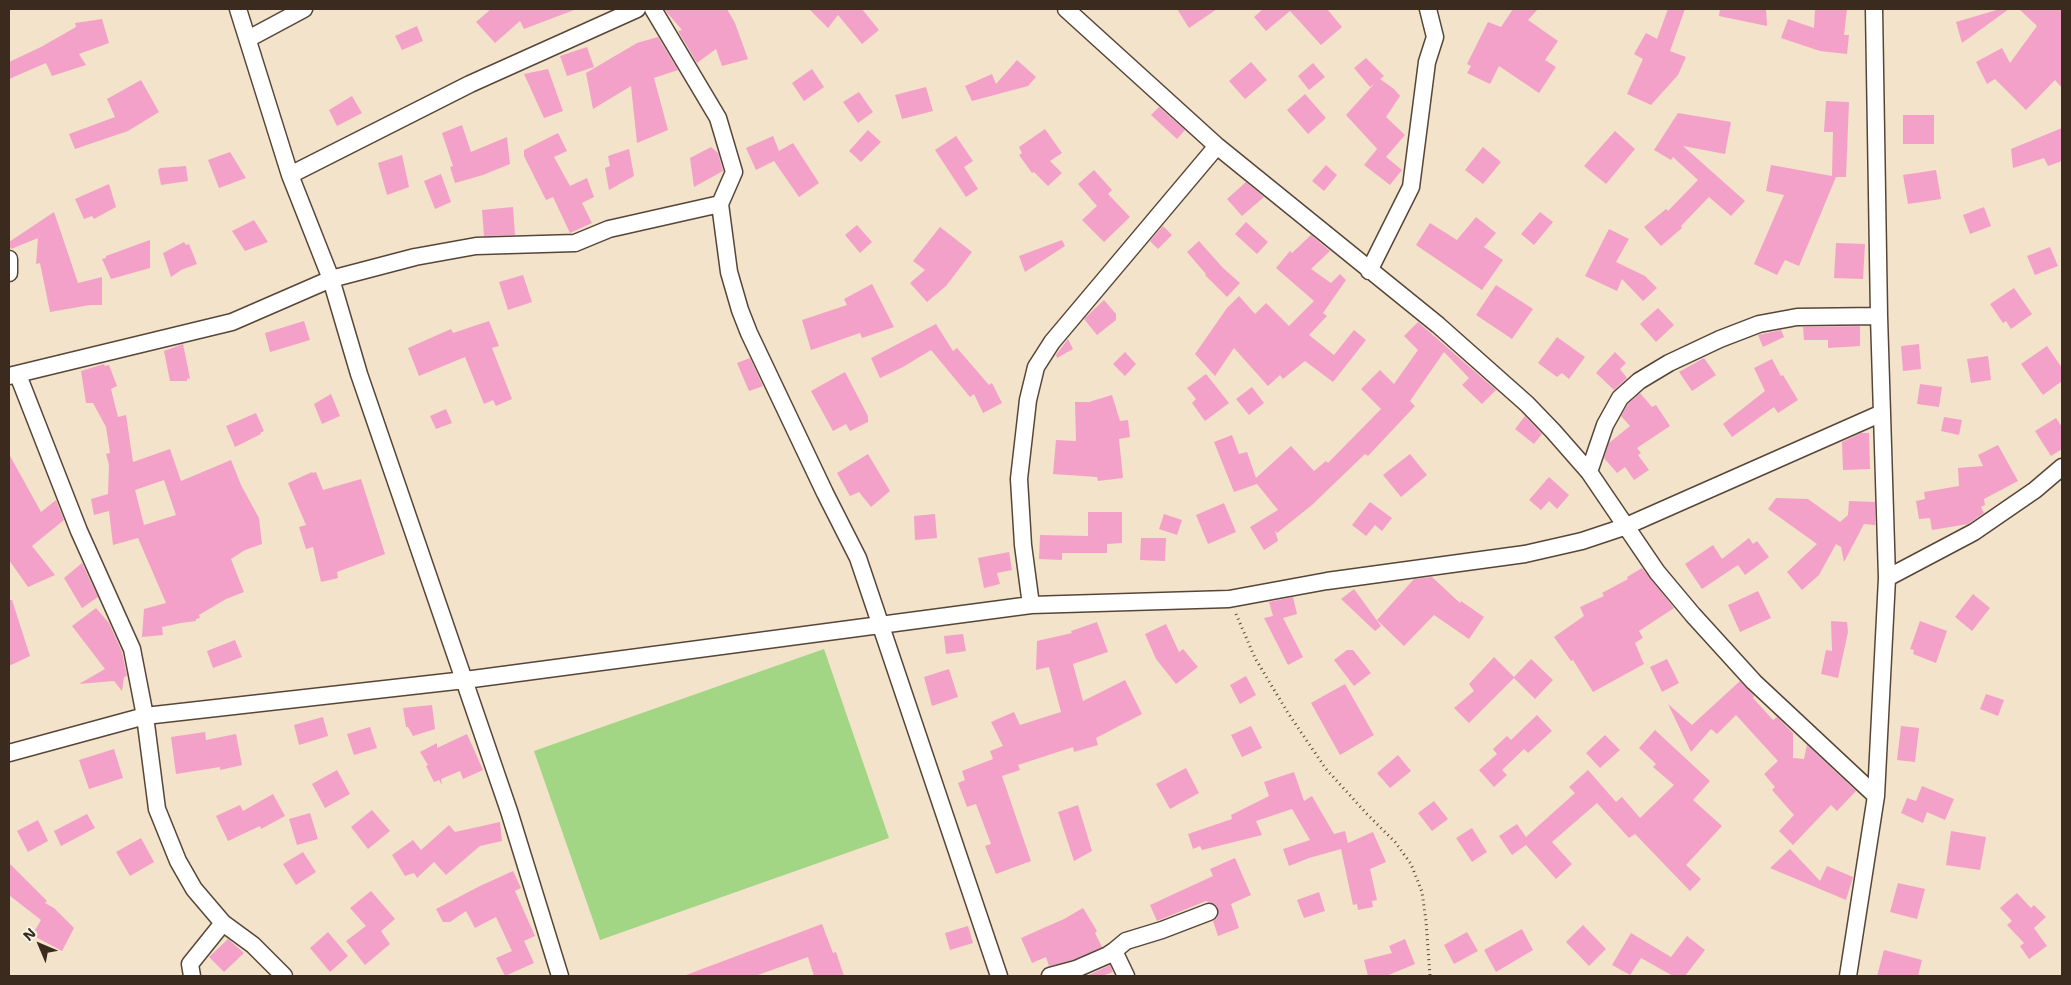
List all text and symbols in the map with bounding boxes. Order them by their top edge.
north arrow [15,920,65,970]
text: N [19,924,40,945]

